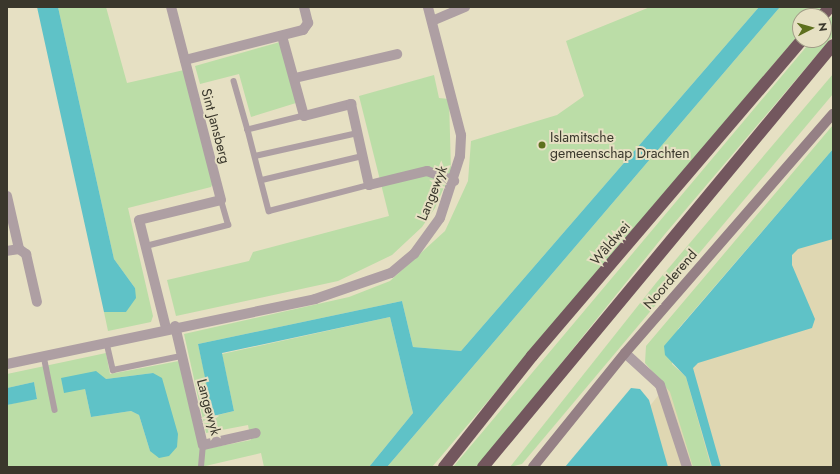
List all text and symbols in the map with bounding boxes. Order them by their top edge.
north arrow [792,8,832,48]
text: N [815,22,831,32]
street label: Sint Jansberg [198,87,234,165]
place label: Islamitsche gemeenschap Drachten [550,129,689,162]
marker: Islamitsche gemeenschap Drachten [537,140,547,150]
street label: Langewyk [413,163,451,223]
street label: Wâldwei [587,218,633,268]
street label: Noorderend [640,246,700,312]
street label: Langewyk [193,377,225,437]

